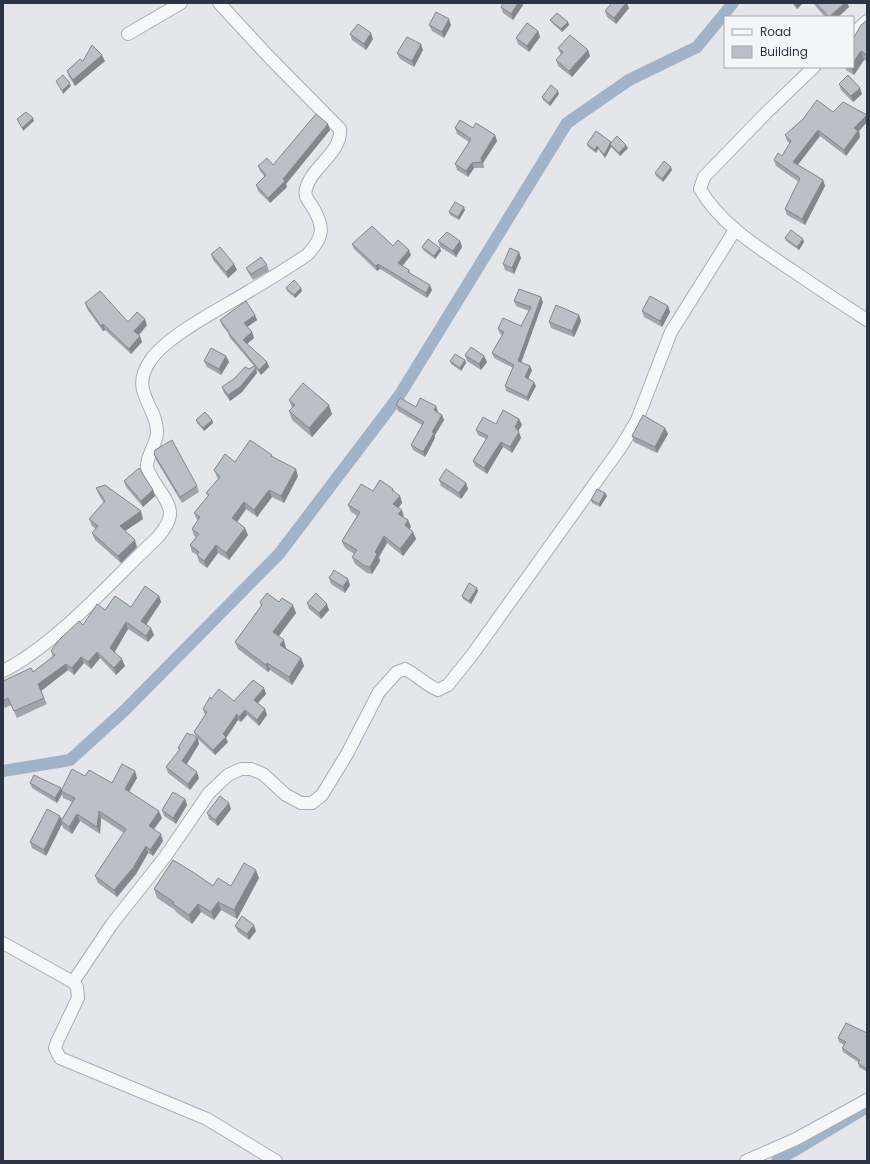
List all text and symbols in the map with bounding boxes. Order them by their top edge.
legend [724,16,854,68]
text: Road [760,23,791,40]
text: Building [760,43,808,60]

